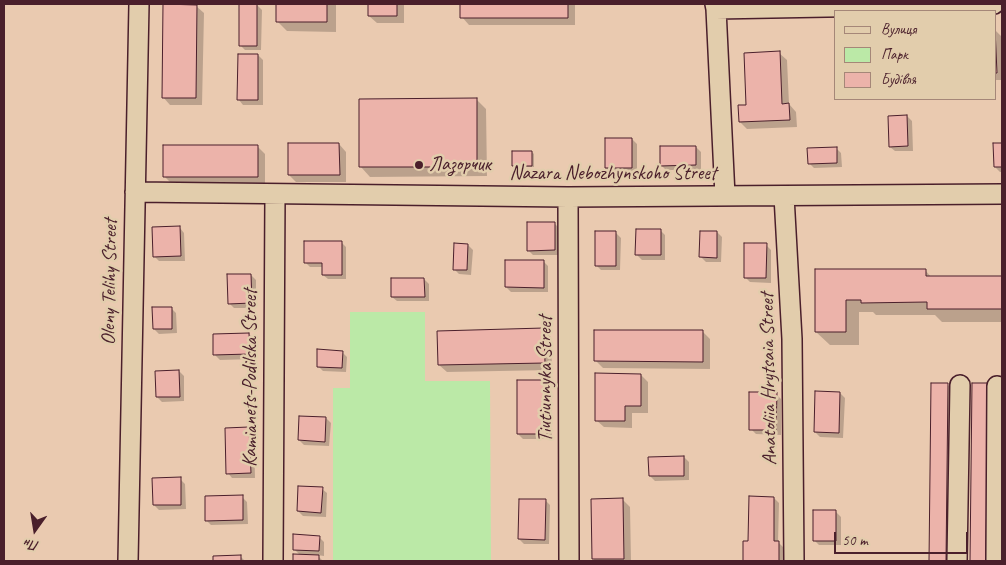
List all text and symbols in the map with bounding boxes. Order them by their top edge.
legend [834,10,996,100]
text: Вулиця [881,20,917,39]
text: Парк [881,45,908,64]
text: Будівля [881,70,916,89]
place label: Лазорчик [429,153,491,177]
marker: Лазорчик [413,159,425,171]
street label: Nazara Nebozhynskoho Street [510,162,716,186]
street label: Oleny Telihy Street [97,219,123,345]
street label: Kamianets-Podilska Street [239,289,263,467]
street label: Anatoliia Hrytsaia Street [755,292,783,466]
street label: Tiutiunnyka Street [534,316,558,442]
north arrow [10,505,60,555]
scale bar [836,522,970,554]
text: 50 m [842,531,868,550]
text: Пн [22,535,41,555]

